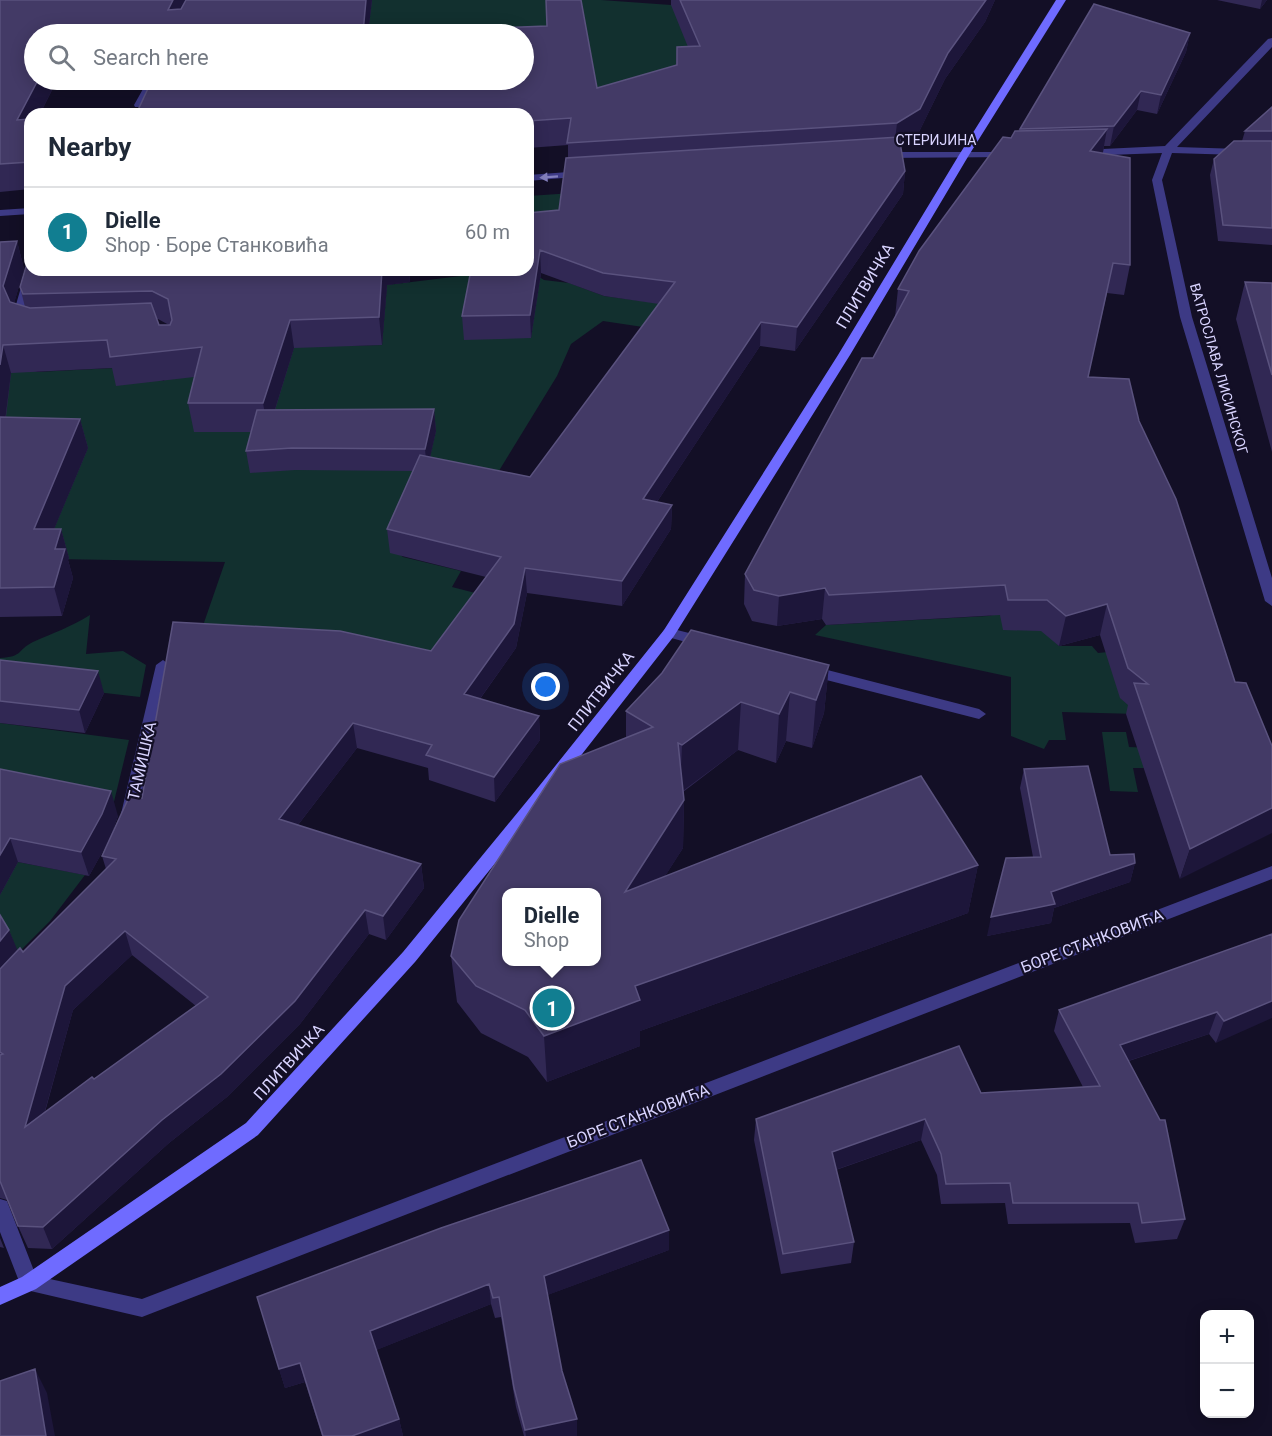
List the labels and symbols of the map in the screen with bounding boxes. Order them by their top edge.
street label: СТЕРИЈИНА [896,132,977,148]
one-way arrow [539,172,558,181]
street label: ПЛИТВИЧКА [832,239,898,332]
street label: ВАТРОСЛАВА ЛИСИНСКОГ [1187,281,1251,457]
street label: ПЛИТВИЧКА [564,647,638,735]
your location [531,672,560,701]
street label: ТАМИШКА [124,719,160,802]
street label: БОРЕ СТАНКОВИЋА [1018,905,1166,977]
pin: 1 [532,986,572,1030]
street label: ПЛИТВИЧКА [250,1019,329,1104]
street label: БОРЕ СТАНКОВИЋА [564,1080,712,1152]

